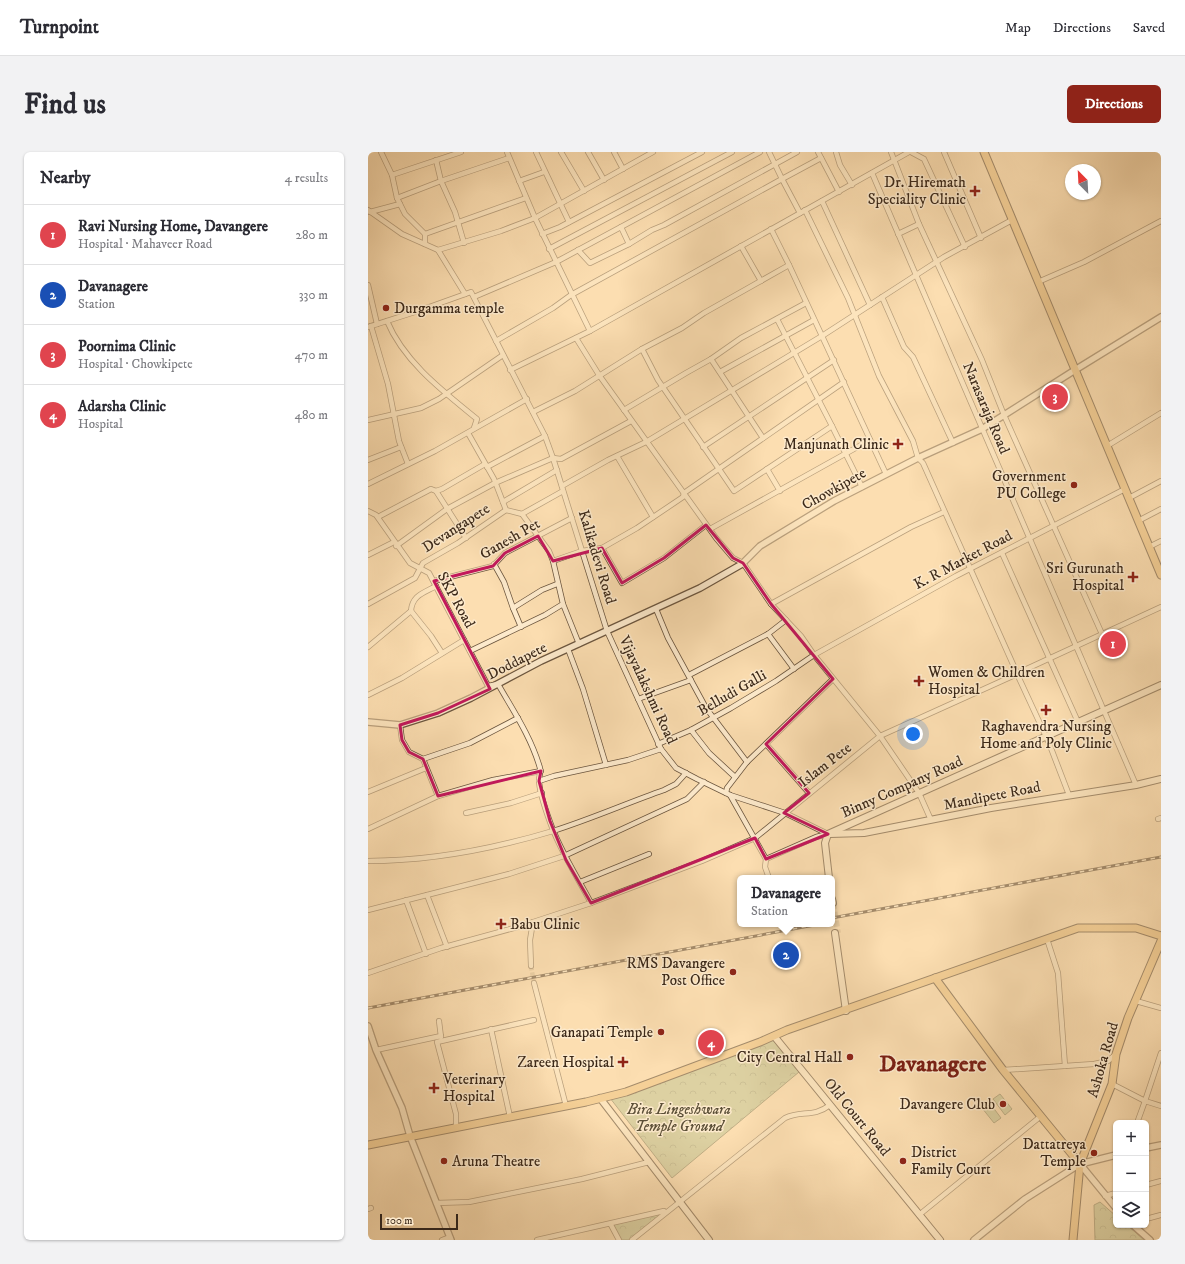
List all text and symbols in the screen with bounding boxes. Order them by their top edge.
text: Turnpoint [20,16,99,39]
text: Map [1005,19,1031,37]
text: Directions [1053,19,1111,37]
text: Saved [1133,19,1165,37]
button: Directions [1067,85,1161,123]
text: Find us [24,87,106,122]
north arrow [1065,164,1101,200]
text: Nearby [40,167,90,189]
text: 4 results [285,170,328,186]
place label: Dr. Hiremath Speciality Clinic [868,173,967,209]
marker: Dr. Hiremath Speciality Clinic [969,185,981,197]
text: Ravi Nursing Home, Davangere [78,217,268,236]
text: 1 [51,227,55,243]
text: 280 m [296,227,328,243]
text: Hospital · Mahaveer Road [78,236,212,252]
text: Davanagere [78,277,148,296]
text: 2 [50,287,56,303]
text: 330 m [299,287,328,303]
text: Station [78,296,115,312]
place label: Durgamma temple [394,299,504,318]
marker: Durgamma temple [381,303,391,313]
text: Poornima Clinic [78,337,176,356]
text: 3 [51,347,55,363]
text: 470 m [295,347,328,363]
text: Hospital · Chowkipete [78,356,193,372]
street label: Narasaraja Road [958,359,1014,457]
pin: 3 [1042,382,1068,412]
text: Adarsha Clinic [78,397,166,416]
text: 4 [49,407,57,423]
text: 480 m [294,407,328,423]
text: Hospital [78,416,123,432]
place label: Manjunath Clinic [784,435,890,454]
marker: Manjunath Clinic [892,438,904,450]
street label: Chowkipete [799,464,869,514]
place label: Government PU College [992,467,1066,503]
marker: Government PU College [1069,480,1079,490]
street label: Devangapete [419,499,493,557]
street label: Kalikadevi Road [574,508,620,607]
street label: Ganesh Pet [476,514,544,564]
street label: K. R Market Road [910,526,1016,594]
place label: Sri Gurunath Hospital [1046,559,1124,595]
street label: SKP Road [433,569,479,632]
marker: Sri Gurunath Hospital [1127,571,1139,583]
pin: 1 [1100,629,1126,659]
street label: Vijayalakshmi Road [614,632,682,748]
street label: Doddapete [484,638,550,684]
place label: Women & Children Hospital [927,663,1045,699]
street label: Belludi Galli [694,666,770,720]
marker: Women & Children Hospital [913,675,925,687]
marker: Raghavendra Nursing Home and Poly Clinic [1040,704,1052,716]
place label: Raghavendra Nursing Home and Poly Clinic [980,717,1113,753]
your location [903,724,923,744]
street label: Islam Pete [795,738,855,792]
street label: Binny Company Road [838,752,966,822]
street label: Mandipete Road [942,777,1043,815]
popup [737,875,835,927]
text: Davanagere [751,884,821,903]
text: Station [751,903,788,919]
place label: Babu Clinic [510,915,580,934]
marker: Babu Clinic [495,918,507,930]
pin: 2 [773,940,799,970]
place label: RMS Davangere Post Office [627,954,725,990]
marker: RMS Davangere Post Office [728,967,738,977]
street label: Ashoka Road [1083,1020,1123,1100]
place label: Ganapati Temple [551,1023,653,1042]
marker: Ganapati Temple [656,1027,666,1037]
pin: 4 [698,1028,724,1058]
place label: City Central Hall [737,1048,842,1067]
district label: Davanagere [879,1050,987,1079]
marker: City Central Hall [845,1052,855,1062]
place label: Zareen Hospital [517,1053,614,1072]
marker: Zareen Hospital [617,1056,629,1068]
place label: Veterinary Hospital [442,1070,506,1106]
street label: Old Court Road [820,1074,895,1160]
marker: Veterinary Hospital [428,1082,440,1094]
place label: Davangere Club [899,1095,995,1114]
marker: Davangere Club [998,1099,1008,1109]
park label: Bira Lingeshwara Temple Ground [626,1100,731,1136]
map controls [1113,1120,1149,1228]
button: + [1113,1120,1149,1156]
place label: Dattatreya Temple [1022,1135,1087,1171]
place label: District Family Court [911,1143,991,1179]
marker: Dattatreya Temple [1089,1148,1099,1158]
place label: Aruna Theatre [452,1152,540,1171]
marker: Aruna Theatre [439,1156,449,1166]
marker: District Family Court [898,1156,908,1166]
button: − [1113,1156,1149,1192]
button: layers [1113,1192,1149,1228]
scale bar [380,1212,458,1231]
text: 100 m [386,1214,412,1228]

